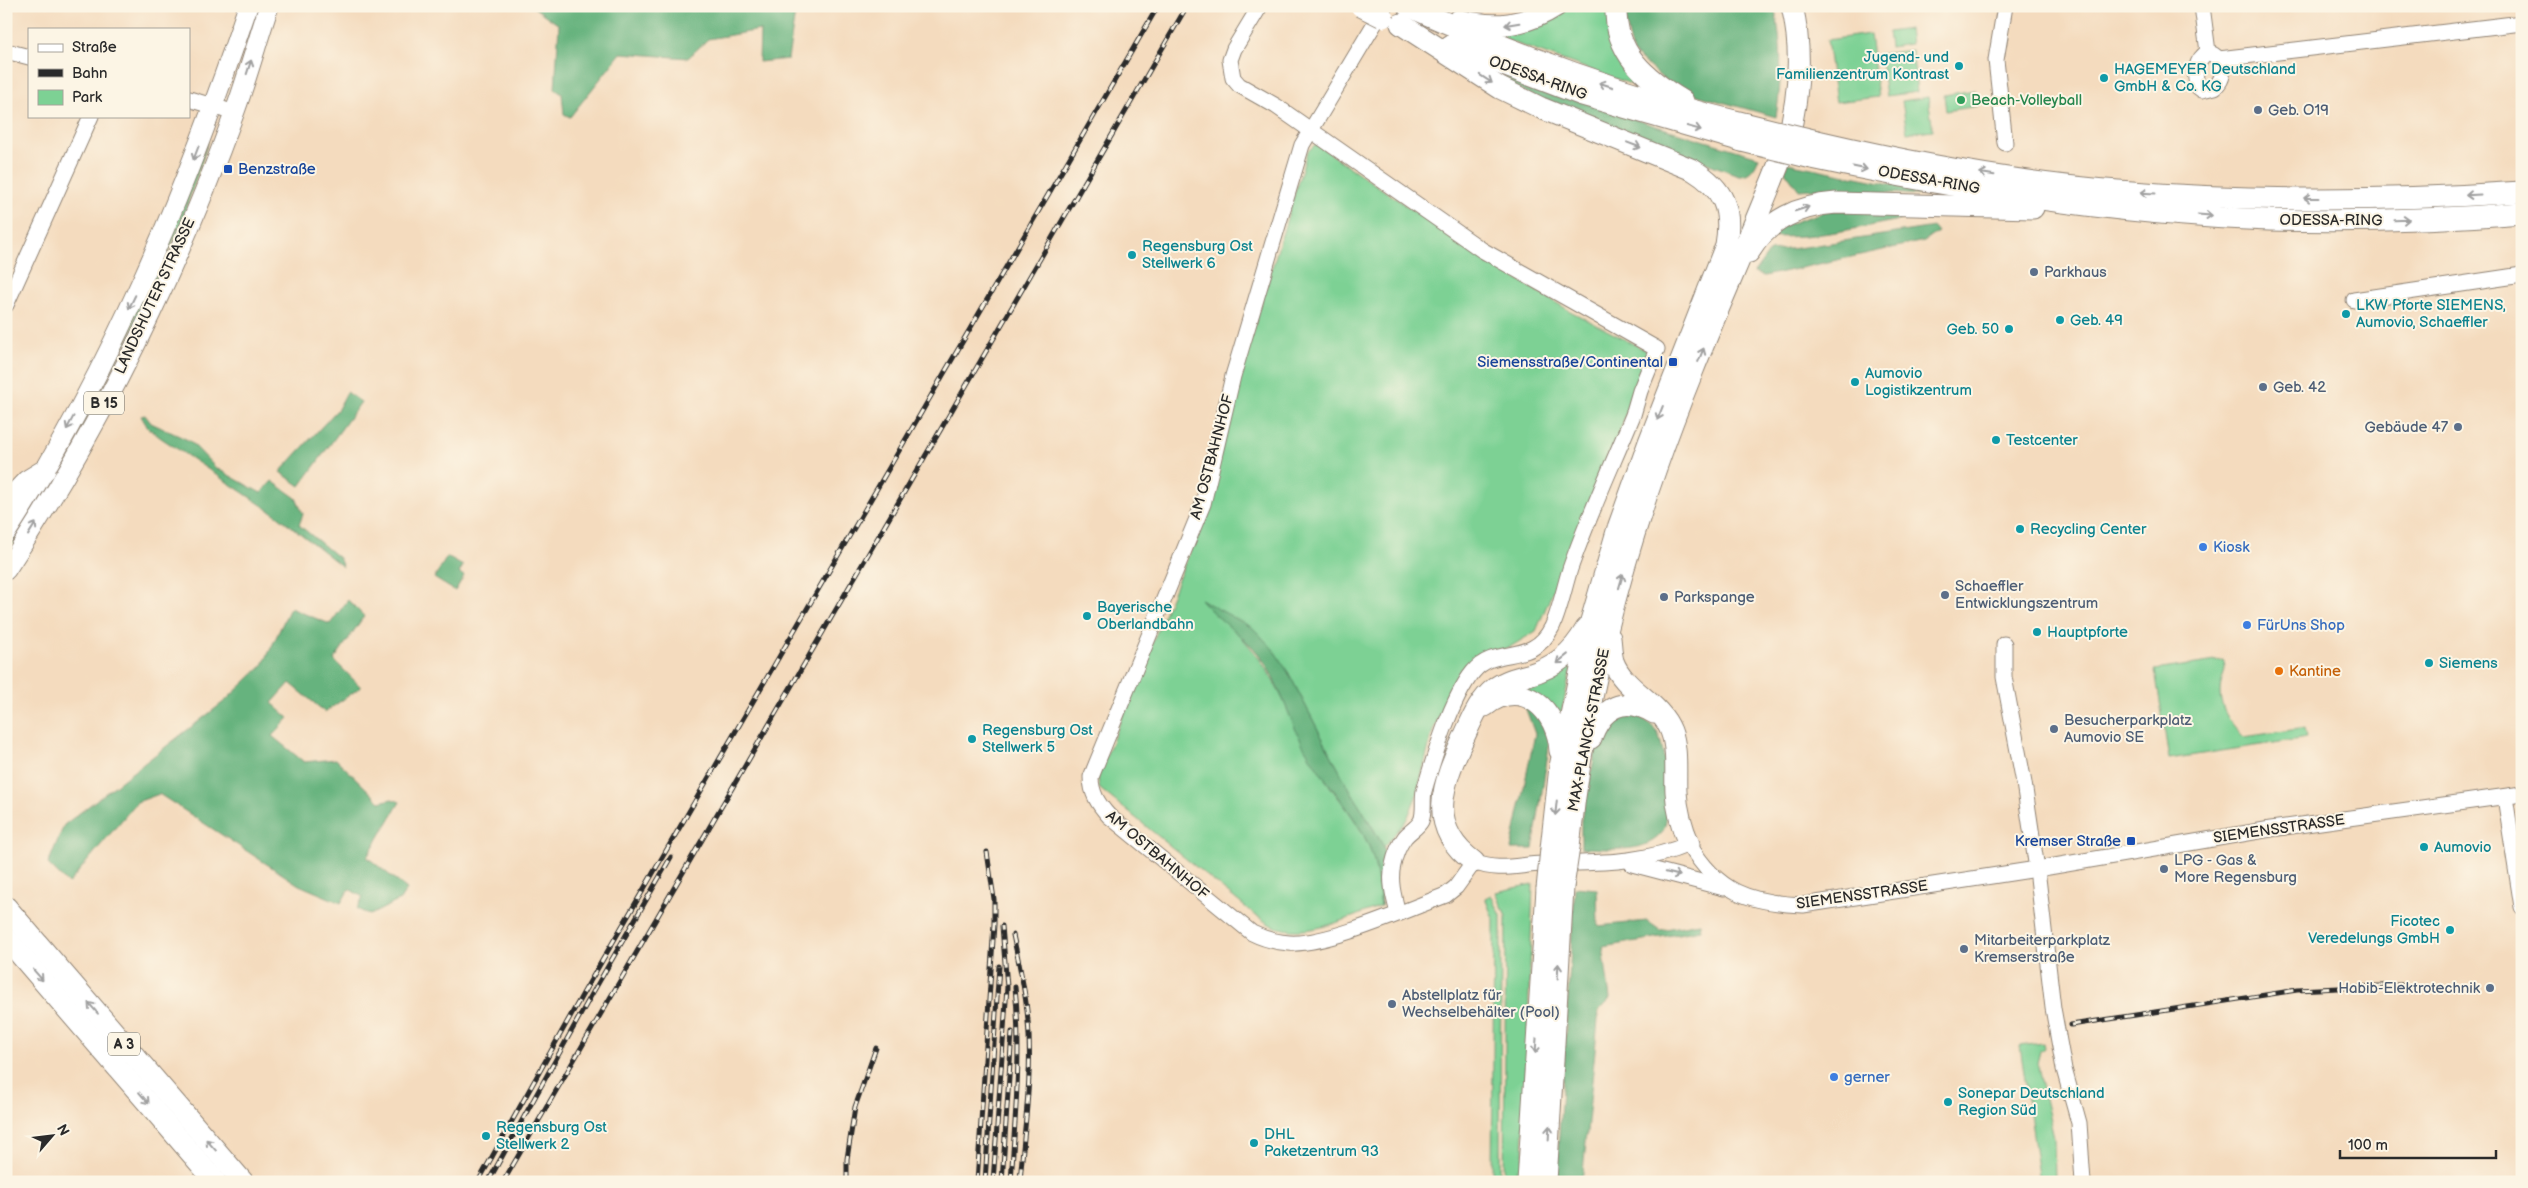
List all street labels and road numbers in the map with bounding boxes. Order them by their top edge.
street label: ODESSA-RING [1486,51,1590,105]
street label: ODESSA-RING [1877,162,1981,198]
street label: ODESSA-RING [2280,211,2382,230]
street label: LANDSHUTER STRASSE [110,215,200,377]
road number: B 15 [84,392,124,414]
street label: AM OSTBAHNHOF [1186,392,1238,521]
street label: MAX-PLANCK-STRASSE [1564,647,1614,813]
street label: AM OSTBAHNHOF [1102,806,1212,904]
street label: SIEMENSSTRASSE [2212,810,2346,848]
street label: SIEMENSSTRASSE [1795,876,1929,914]
road number: A 3 [108,1032,140,1056]

